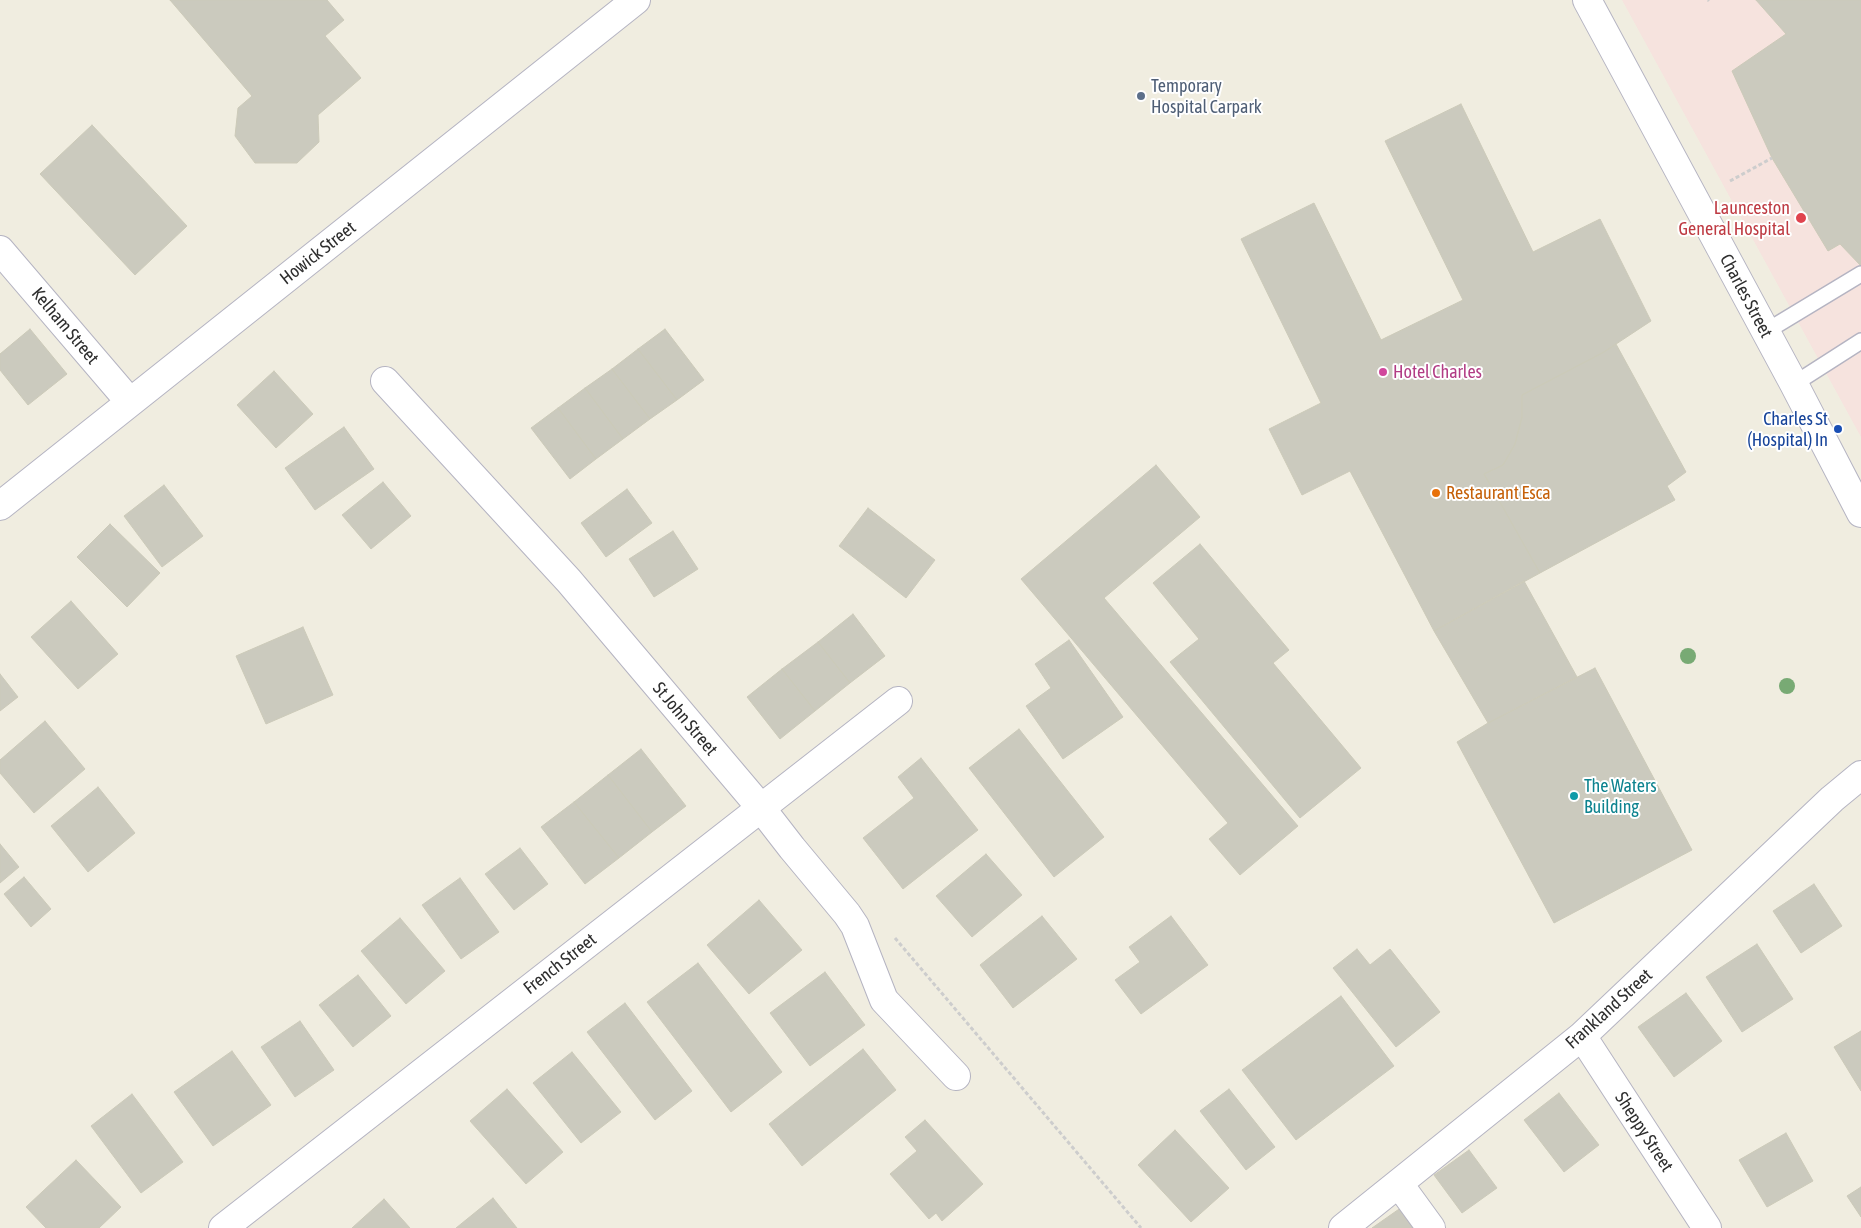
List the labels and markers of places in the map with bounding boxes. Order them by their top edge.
place label: Temporary Hospital Carpark [1151,75,1262,118]
marker: Temporary Hospital Carpark [1135,90,1147,102]
place label: Launceston General Hospital [1679,197,1790,240]
marker: Launceston General Hospital [1794,211,1808,225]
place label: Hotel Charles [1393,361,1482,383]
marker: Hotel Charles [1377,366,1389,378]
place label: Charles St (Hospital) In [1747,408,1828,450]
marker: Charles St (Hospital) In [1832,423,1844,435]
place label: Restaurant Esca [1446,482,1551,504]
marker: Restaurant Esca [1430,487,1442,499]
place label: The Waters Building [1584,775,1657,818]
marker: The Waters Building [1568,790,1580,802]

